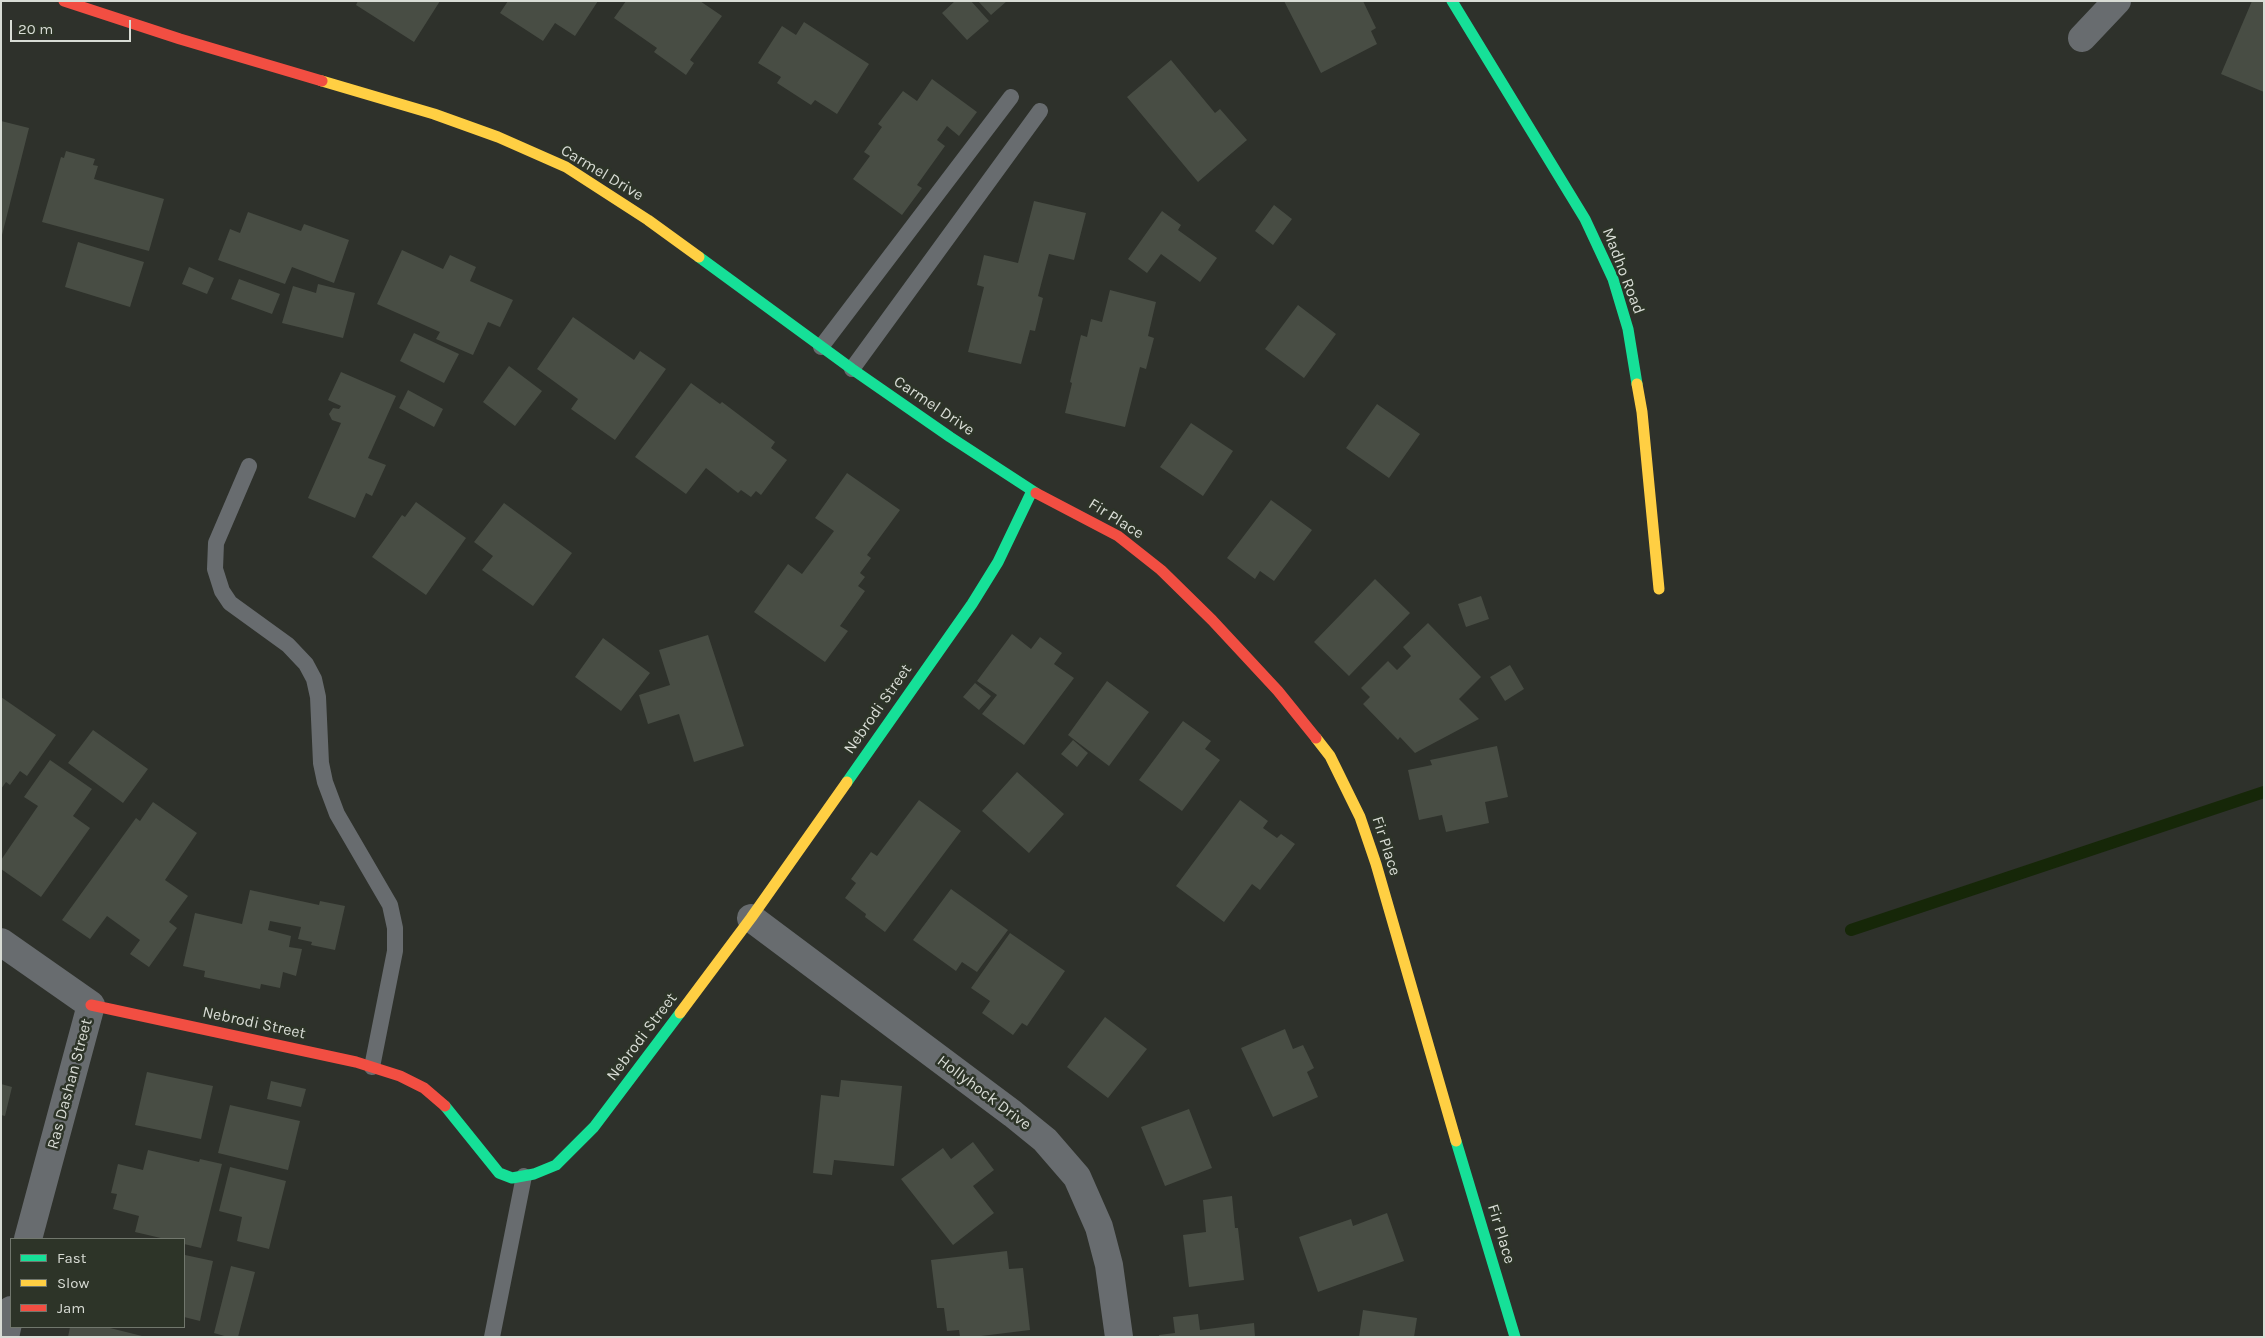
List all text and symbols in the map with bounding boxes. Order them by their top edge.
scale bar [12,10,134,42]
text: 20 m [18,20,53,38]
street label: Carmel Drive [557,141,647,205]
street label: Madho Road [1598,225,1648,317]
street label: Carmel Drive [890,372,978,440]
street label: Fir Place [1085,495,1147,543]
street label: Nebrodi Street [840,660,916,758]
street label: Fir Place [1367,814,1405,878]
street label: Nebrodi Street [603,989,681,1085]
street label: Nebrodi Street [201,1003,307,1043]
street label: Ras Dashan Street [43,1017,97,1151]
street label: Hollyhock Drive [933,1051,1035,1135]
street label: Fir Place [1483,1202,1519,1266]
legend [10,1238,185,1328]
text: Fast [57,1249,86,1267]
text: Slow [57,1274,89,1292]
text: Jam [57,1299,85,1317]

